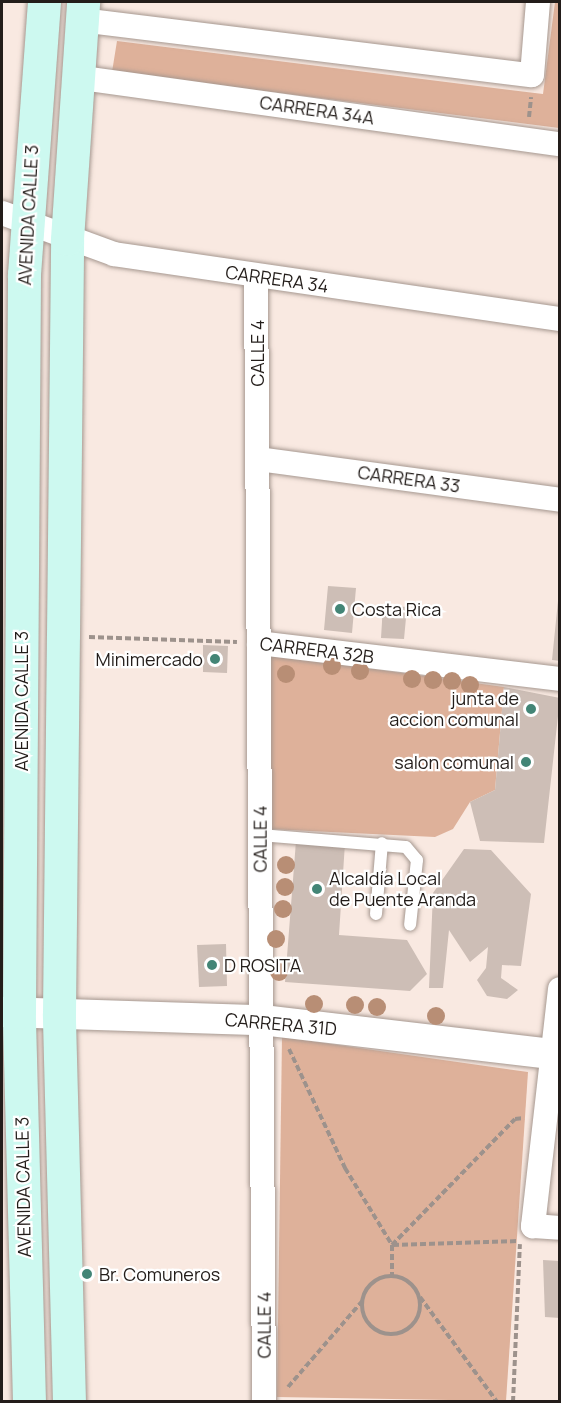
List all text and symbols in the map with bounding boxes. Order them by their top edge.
street label: CARRERA 34A [258,91,376,129]
street label: AVENIDA CALLE 3 [14,144,42,286]
street label: CARRERA 34 [224,261,330,297]
street label: CALLE 4 [246,320,268,386]
street label: CARRERA 33 [356,461,462,497]
place label: Costa Rica [352,598,441,620]
marker: Costa Rica [333,602,347,616]
street label: AVENIDA CALLE 3 [10,631,32,771]
street label: CARRERA 32B [259,632,375,668]
place label: Minimercado [96,648,203,670]
marker: Minimercado [208,652,222,666]
place label: junta de accion comunal [389,688,519,730]
marker: junta de accion comunal [524,702,538,716]
place label: salon comunal [394,751,514,773]
marker: salon comunal [519,755,533,769]
street label: CALLE 4 [249,806,271,872]
place label: Alcaldía Local de Puente Aranda [329,868,476,910]
marker: Alcaldía Local de Puente Aranda [310,882,324,896]
place label: D ROSITA [224,954,301,976]
marker: D ROSITA [205,958,219,972]
street label: CARRERA 31D [224,1008,338,1040]
street label: AVENIDA CALLE 3 [11,1117,35,1257]
place label: Br. Comuneros [99,1263,220,1285]
marker: Br. Comuneros [80,1267,94,1281]
street label: CALLE 4 [253,1292,275,1358]

